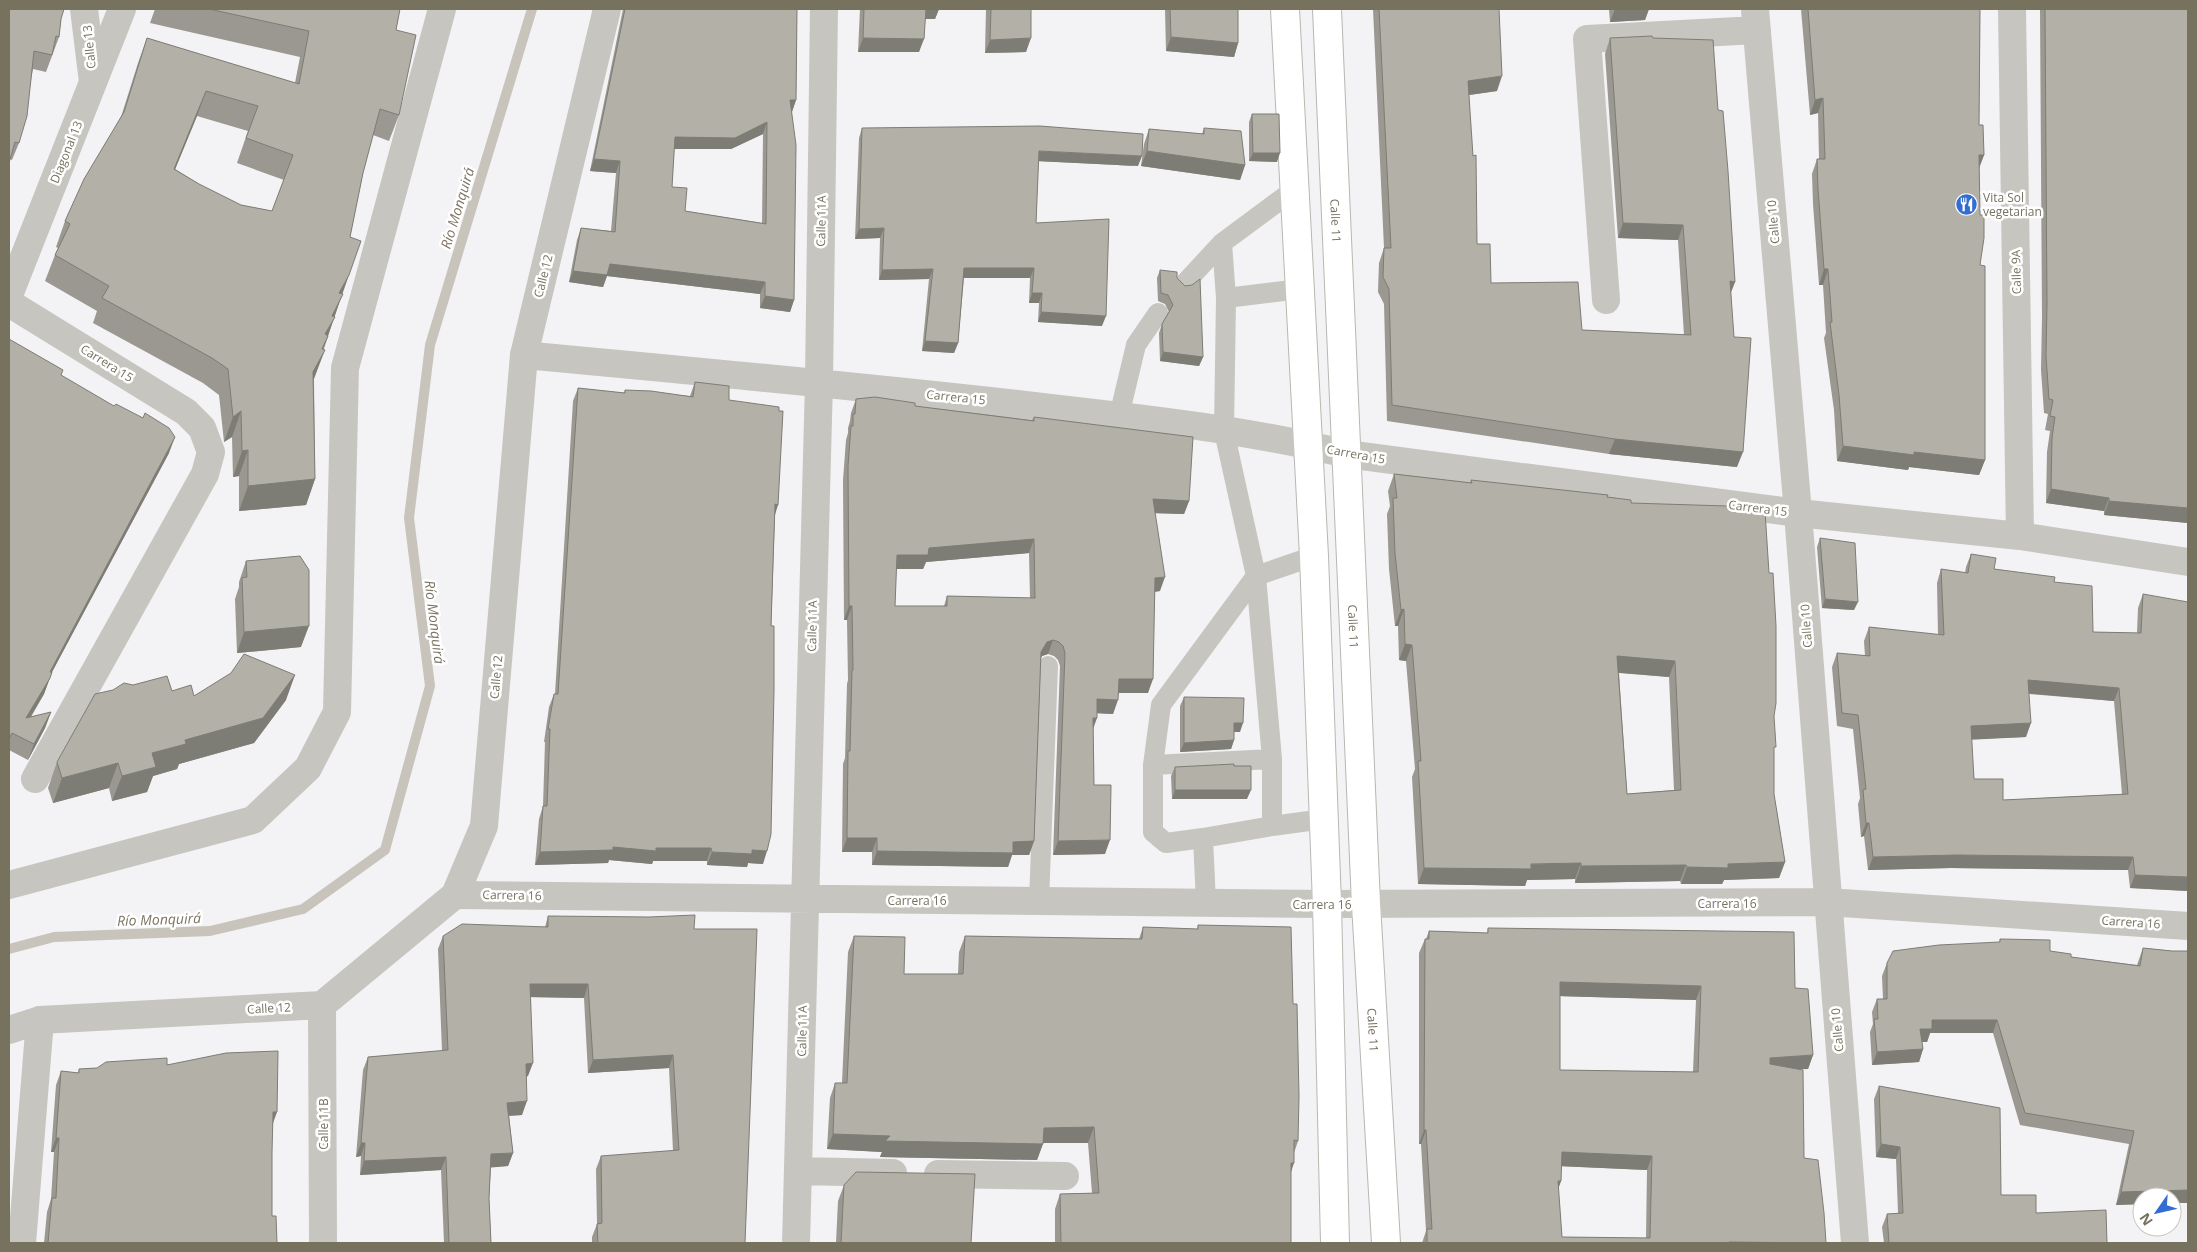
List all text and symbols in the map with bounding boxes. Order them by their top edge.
street label: Calle 13 [78,24,100,70]
street label: Diagonal 13 [46,118,86,186]
water label: Río Monquirá [436,165,478,251]
place label: Vita Sol vegetarian [1983,189,2042,220]
restaurant icon: Vita Sol vegetarian [1955,192,1979,216]
street label: Calle 11A [812,195,830,247]
street label: Calle 11 [1327,198,1346,243]
street label: Calle 10 [1763,199,1783,245]
street label: Calle 9A [2007,249,2025,294]
street label: Calle 12 [529,253,557,299]
street label: Carrera 15 [77,340,137,386]
street label: Carrera 15 [926,385,986,409]
street label: Carrera 15 [1325,440,1387,468]
street label: Carrera 15 [1728,496,1789,520]
water label: Río Monquirá [420,579,450,665]
street label: Calle 11A [803,600,821,652]
street label: Calle 10 [1796,603,1816,648]
street label: Calle 11 [1344,604,1363,649]
street label: Calle 12 [486,654,506,700]
street label: Carrera 16 [482,886,542,904]
street label: Carrera 16 [887,892,947,909]
street label: Carrera 16 [1697,895,1757,912]
street label: Carrera 16 [1292,896,1352,913]
water label: Río Monquirá [117,908,201,930]
street label: Carrera 16 [2101,911,2161,933]
street label: Calle 12 [247,998,291,1018]
street label: Calle 11A [793,1005,811,1057]
street label: Calle 10 [1827,1007,1847,1053]
street label: Calle 11 [1364,1008,1383,1052]
street label: Calle 11B [315,1098,332,1150]
north arrow [2132,1187,2182,1237]
text: N [2135,1210,2157,1230]

